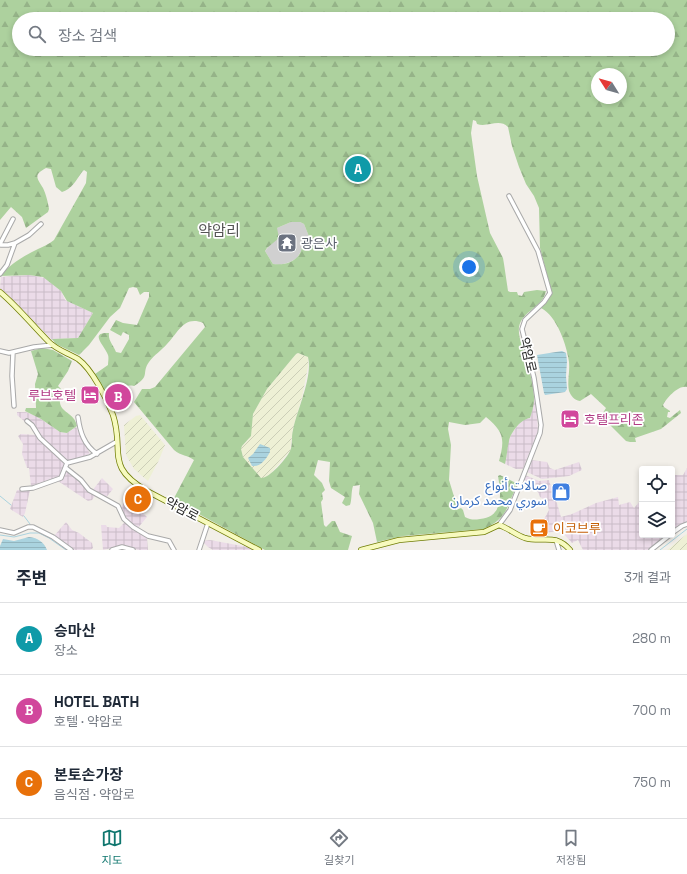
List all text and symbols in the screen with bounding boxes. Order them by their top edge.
search box [12,12,675,56]
icon: search [26,23,48,45]
text: 장소 검색 [58,26,117,45]
north arrow [591,68,627,104]
pin: A [345,154,371,184]
district label: 약암리 [198,221,240,240]
temple icon: 광은사 [276,232,298,254]
place label: 광은사 [301,235,337,252]
your location [459,257,479,277]
street label: 약암로 [516,336,540,374]
pin: B [105,382,131,412]
hotel icon: 루브호텔 [79,384,101,406]
place label: 루브호텔 [28,387,76,404]
hotel icon: 호텔프리존 [559,408,581,430]
place label: 호텔프리존 [584,411,644,428]
map controls [639,466,675,538]
button: locate [639,466,675,502]
place label: صالات أنواع سوري محمد كرمان [450,477,547,511]
shop icon: صالات أنواع سوري محمد كرمان [550,481,572,503]
pin: C [125,484,151,514]
street label: 약암로 [162,493,202,525]
button: layers [639,502,675,538]
cafe icon: 이코브루 [528,517,550,539]
place label: 이코브루 [553,520,601,537]
text: 주변 [16,567,47,589]
text: 3개 결과 [624,569,671,586]
text: 승마산 [54,621,95,640]
text: A [25,630,33,647]
text: 280 m [632,630,671,647]
text: 장소 [54,642,78,659]
text: HOTEL BATH [54,692,139,711]
text: B [25,702,33,719]
text: 700 m [633,702,671,719]
text: 호텔 · 약암로 [54,713,123,730]
text: 본토손가장 [54,765,123,784]
text: C [25,774,33,791]
text: 750 m [633,774,671,791]
text: 음식점 · 약암로 [54,786,135,803]
tab: 지도 [101,827,123,867]
tab: 길찾기 [324,827,354,867]
tab: 저장됨 [556,827,586,867]

